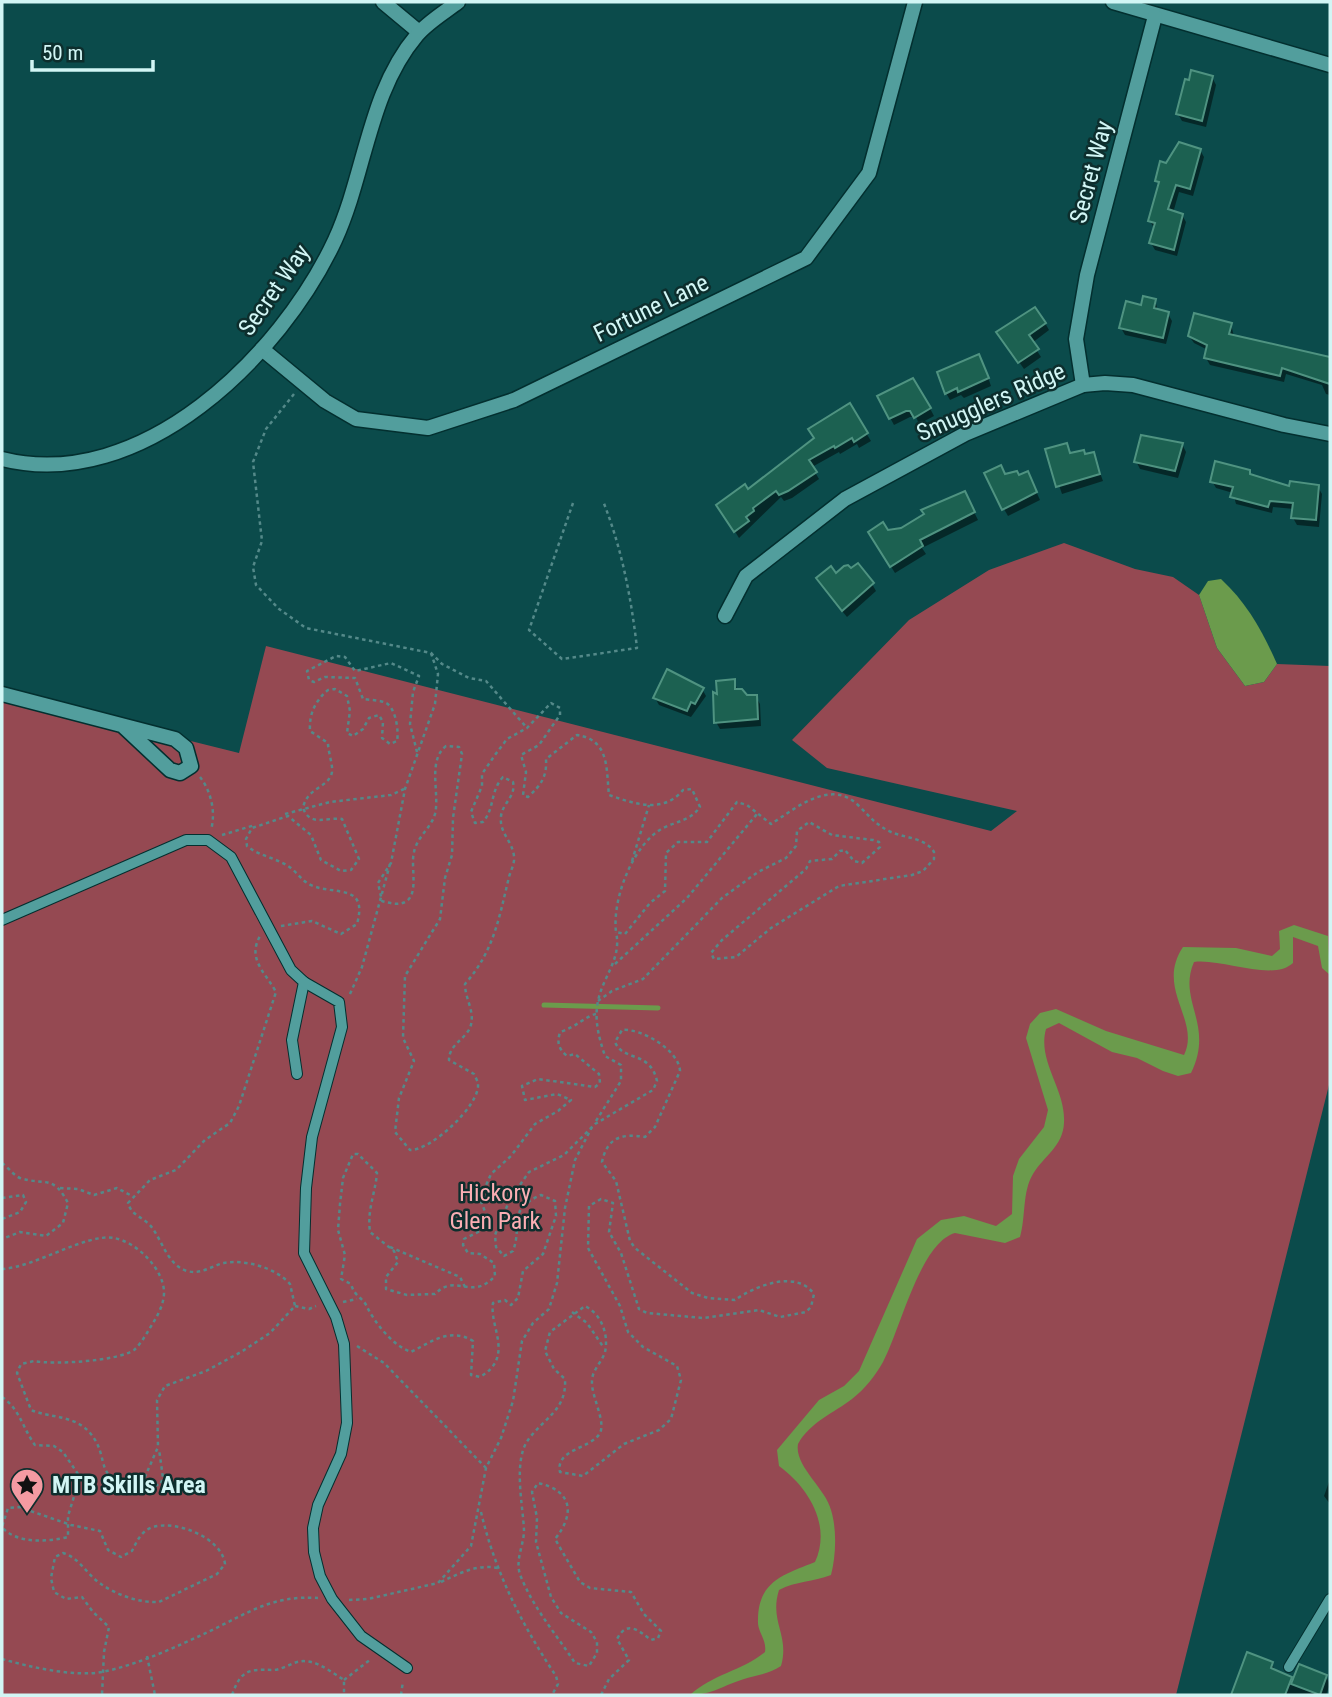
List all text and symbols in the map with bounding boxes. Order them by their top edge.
scale bar [32,28,152,72]
text: 50 m [42,41,83,65]
street label: Secret Way [1064,118,1118,226]
street label: Secret Way [232,239,316,341]
street label: Fortune Lane [589,268,713,348]
street label: Smugglers Ridge [912,357,1070,447]
park label: Hickory Glen Park [450,1179,541,1235]
place icon: MTB Skills Area [8,1466,46,1515]
place label: MTB Skills Area [52,1471,206,1499]

